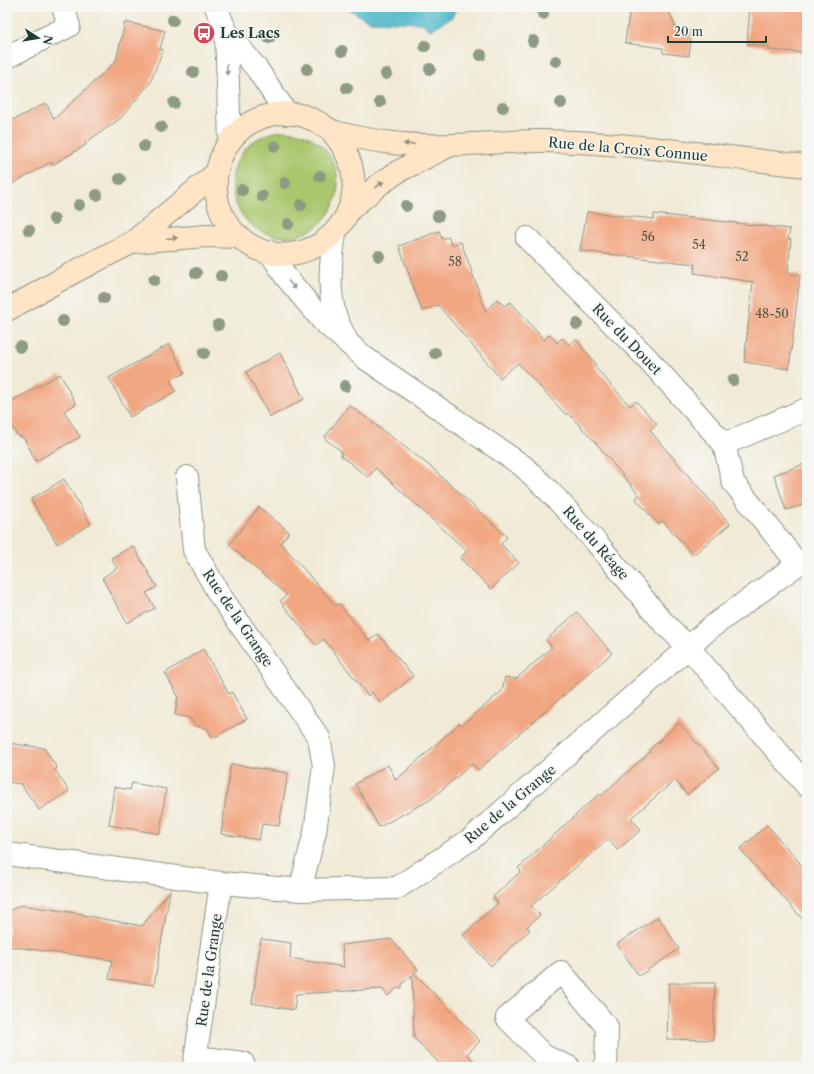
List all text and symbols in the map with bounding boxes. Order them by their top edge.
north arrow [18,18,58,58]
scale bar [668,18,766,44]
bus stop icon: Les Lacs [191,20,217,46]
place label: Les Lacs [220,24,280,42]
text: 20 m [674,24,703,39]
text: N [40,34,56,47]
one-way arrow [224,64,230,77]
street label: Rue de la Croix Connue [547,133,709,165]
one-way arrow [403,141,415,148]
one-way arrow [374,181,385,189]
house number: 56 [641,229,655,244]
one-way arrow [165,235,178,241]
house number: 54 [692,237,706,252]
house number: 52 [735,249,749,264]
house number: 58 [448,254,462,269]
one-way arrow [288,279,297,290]
street label: Rue du Douet [588,299,666,379]
house number: 48-50 [755,306,789,321]
street label: Rue du Réage [559,502,633,584]
street label: Rue de la Grange [199,566,277,670]
street label: Rue de la Grange [461,760,560,848]
street label: Rue de la Grange [192,912,226,1028]

